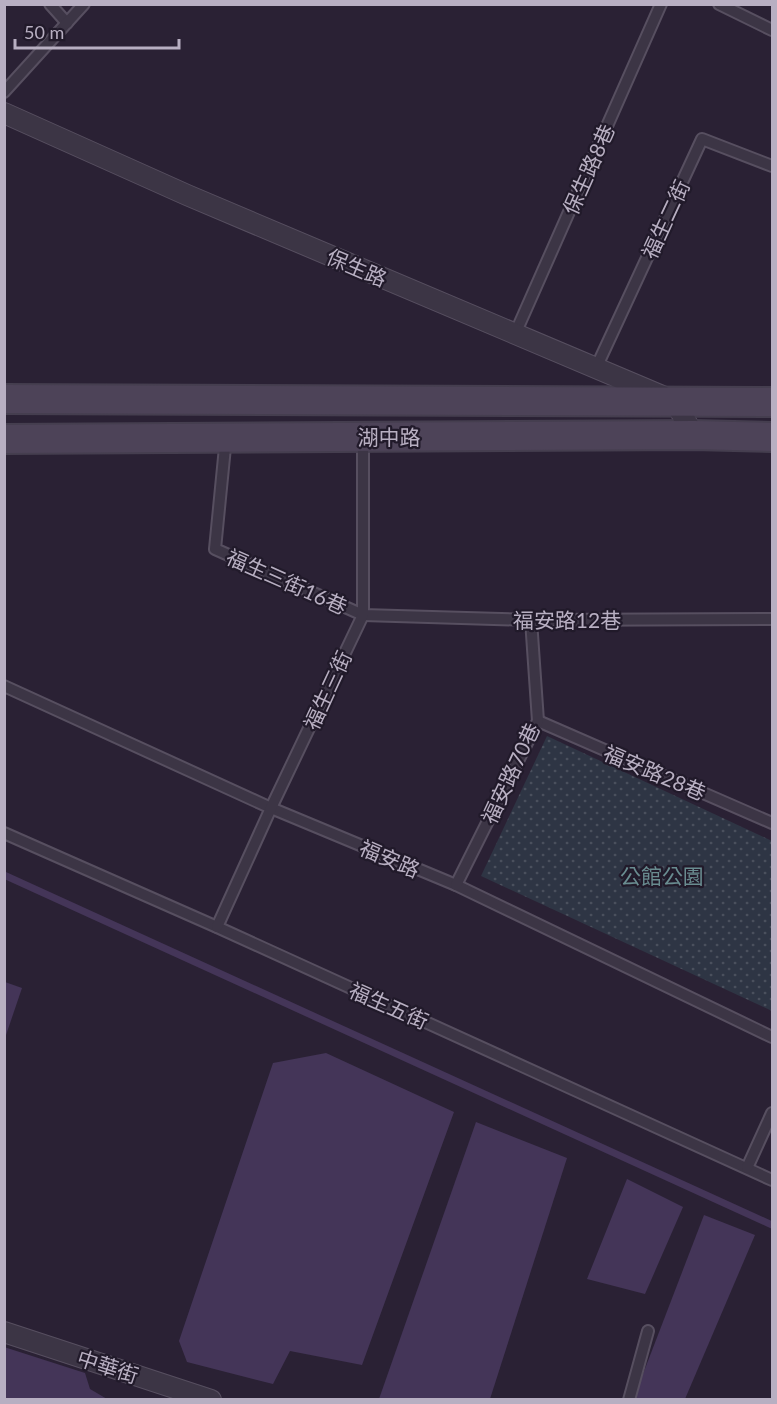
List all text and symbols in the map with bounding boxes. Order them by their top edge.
scale bar [15,12,178,50]
text: 50 m [24,21,64,43]
street label: 保生路8巷 [557,120,619,218]
street label: 福生二街 [636,176,694,262]
street label: 保生路 [323,243,391,291]
street label: 湖中路 [358,424,421,449]
street label: 福生三街16巷 [223,543,351,619]
street label: 福安路12巷 [513,607,621,632]
street label: 福生三街 [298,647,356,733]
street label: 福安路70巷 [476,719,544,827]
street label: 福安路28巷 [600,739,710,805]
street label: 福安路 [356,834,424,882]
park label: 公館公園 [620,863,704,888]
street label: 福生五街 [346,976,432,1034]
street label: 中華街 [74,1344,142,1388]

